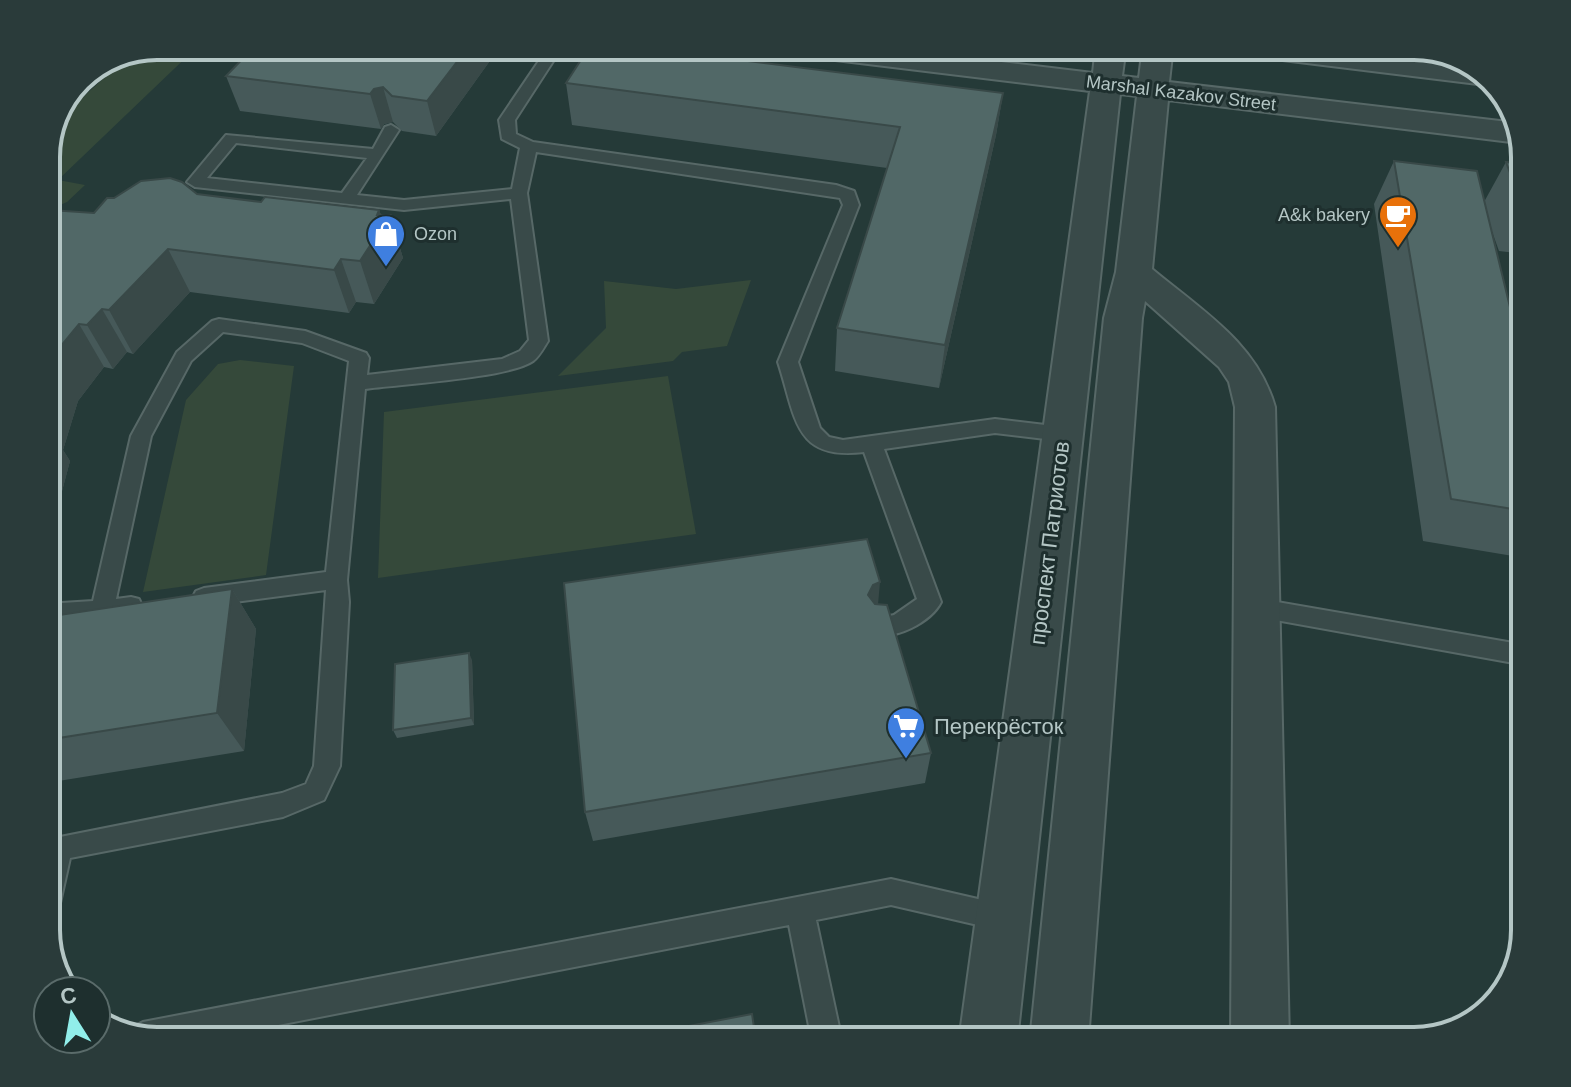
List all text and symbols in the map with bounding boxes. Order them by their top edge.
street label: Marshal Kazakov Street [1085,71,1277,115]
cafe icon: A&k bakery [1377,194,1419,249]
place label: A&k bakery [1278,205,1370,225]
shop icon: Ozon [365,213,407,268]
place label: Ozon [414,224,457,244]
street label: проспект Патриотов [1025,440,1074,646]
supermarket icon: Перекрёсток [885,705,927,760]
place label: Перекрёсток [934,714,1064,739]
north arrow [32,975,112,1055]
text: С [58,982,79,1010]

